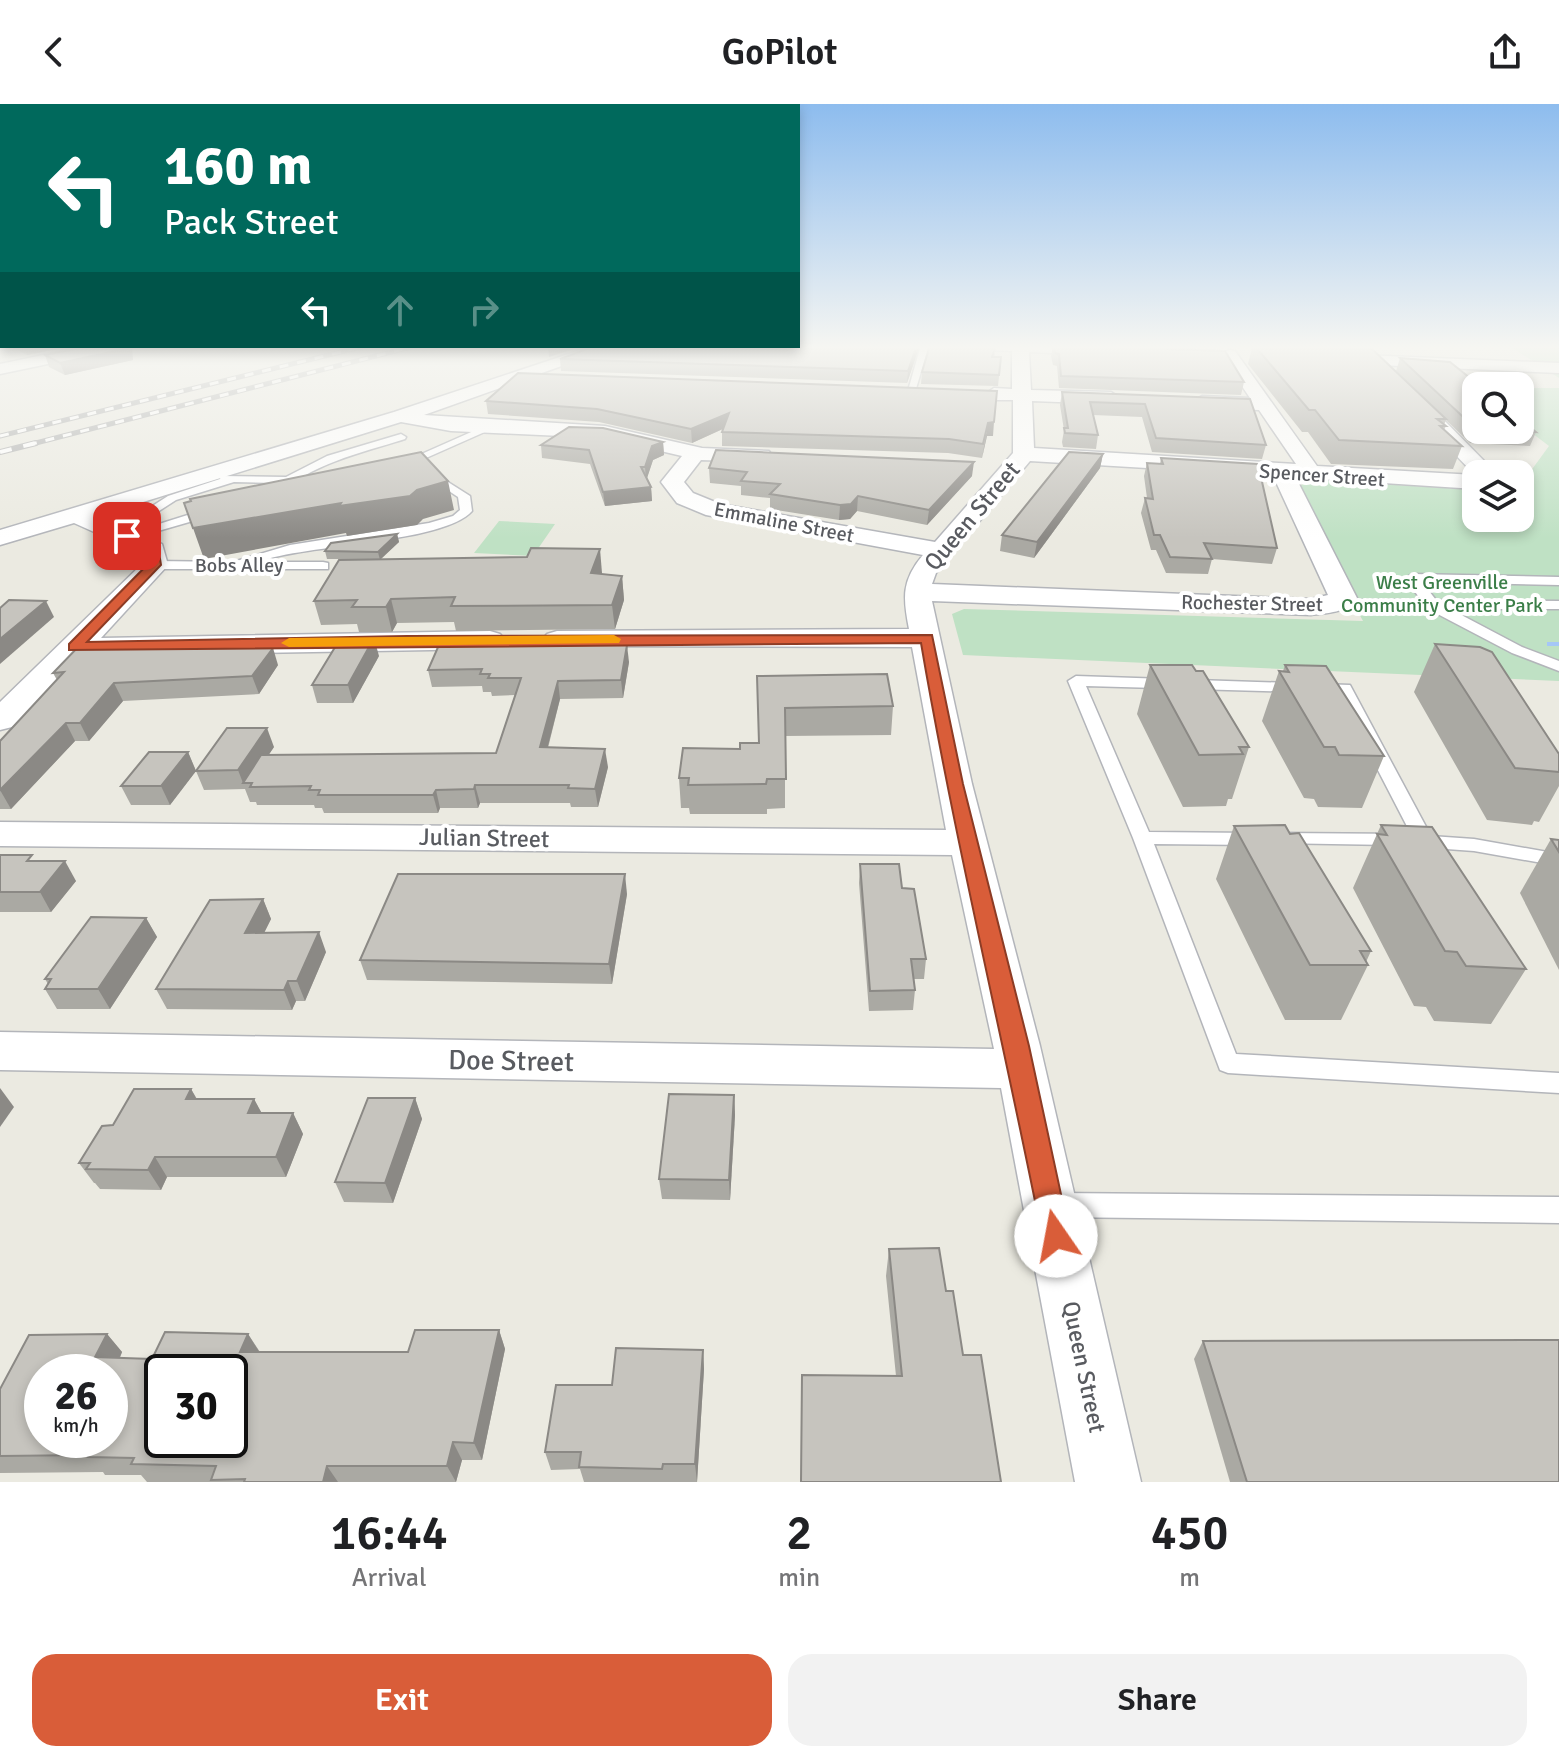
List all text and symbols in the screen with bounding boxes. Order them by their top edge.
icon: back [32,30,76,74]
text: GoPilot [722,30,837,75]
icon: share [1483,30,1527,74]
text: 160 m [164,131,312,200]
icon: left [32,136,136,240]
text: Pack Street [164,200,339,245]
icon: left [294,288,338,332]
icon: ahead [378,288,422,332]
icon: right [462,288,506,332]
map controls [1462,372,1534,532]
button: search [1462,372,1534,444]
street label: Queen Street [918,455,1026,577]
street label: Spencer Street [1258,459,1386,492]
button: layers [1462,460,1534,532]
street label: Emmaline Street [712,497,856,548]
pin [93,502,161,570]
icon: arrive [105,514,149,558]
street label: Bobs Alley [195,553,284,578]
park label: West Greenville Community Center Park [1341,570,1543,618]
street label: Rochester Street [1181,590,1323,617]
street label: Julian Street [419,822,549,854]
street label: Doe Street [448,1043,574,1079]
position arrow [1014,1194,1098,1278]
street label: Queen Street [1055,1299,1113,1435]
speed limit sign: 30 [144,1354,248,1458]
text: 26 [54,1371,98,1421]
text: km/h [53,1413,99,1438]
text: 16:44 [331,1504,448,1563]
text: 2 [786,1504,812,1563]
text: 450 [1151,1504,1228,1563]
text: Arrival [352,1562,427,1594]
text: min [778,1562,820,1594]
text: m [1179,1562,1200,1594]
button: Exit [32,1654,772,1746]
button: Share [788,1654,1527,1746]

